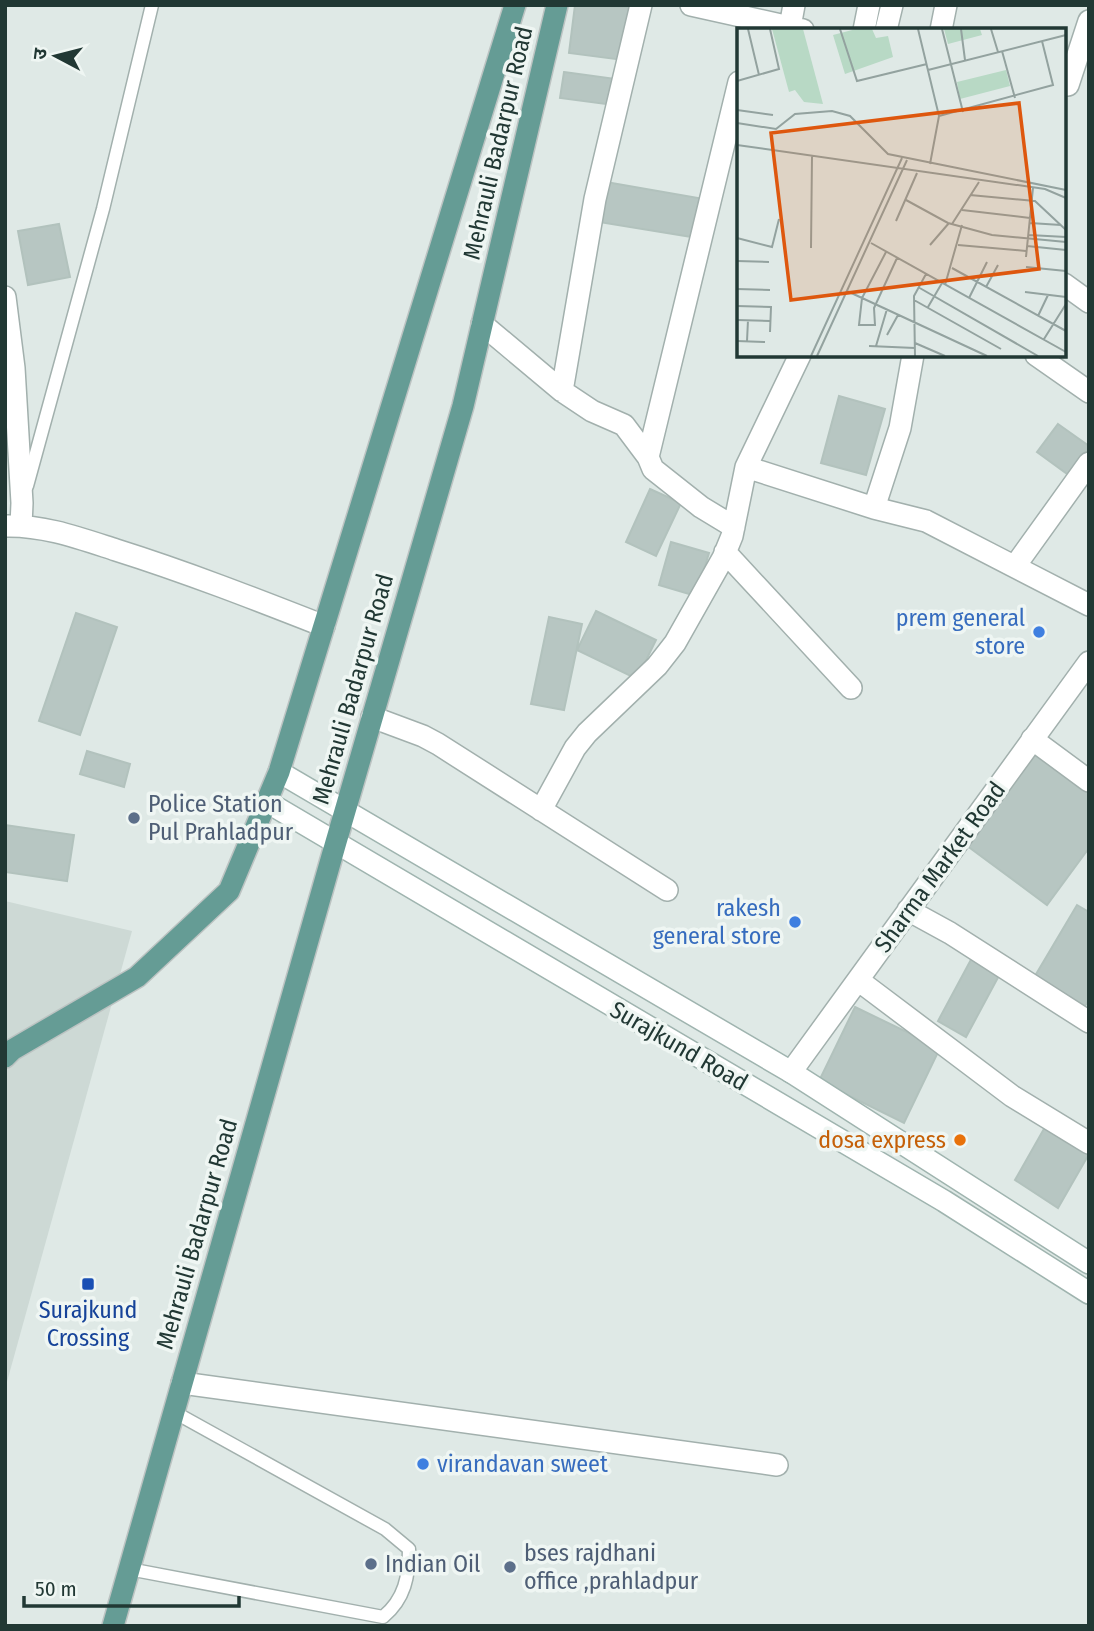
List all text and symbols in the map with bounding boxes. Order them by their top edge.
north arrow [21,21,91,91]
street label: Mehrauli Badarpur Road [458,24,538,262]
inset map [737,28,1066,357]
text: उ [28,46,52,61]
street label: Mehrauli Badarpur Road [307,571,399,807]
place label: prem general store [896,604,1025,660]
marker: prem general store [1031,624,1047,640]
street label: Sharma Market Road [869,776,1011,958]
place label: Police Station Pul Prahladpur [148,790,294,846]
marker: Police Station Pul Prahladpur [126,810,142,826]
place label: rakesh general store [653,894,781,950]
marker: rakesh general store [787,914,803,930]
street label: Surajkund Road [605,995,753,1097]
street label: Mehrauli Badarpur Road [151,1116,243,1352]
place label: dosa express [818,1126,946,1154]
marker: dosa express [952,1132,968,1148]
marker: Surajkund Crossing [80,1276,96,1292]
place label: Surajkund Crossing [39,1296,137,1352]
place label: virandavan sweet [437,1450,608,1478]
marker: virandavan sweet [415,1456,431,1472]
place label: bses rajdhani office ,prahladpur [524,1539,699,1595]
place label: Indian Oil [385,1550,480,1578]
marker: Indian Oil [363,1556,379,1572]
marker: bses rajdhani office ,prahladpur [502,1559,518,1575]
scale bar [24,1564,240,1608]
text: 50 m [35,1576,77,1602]

